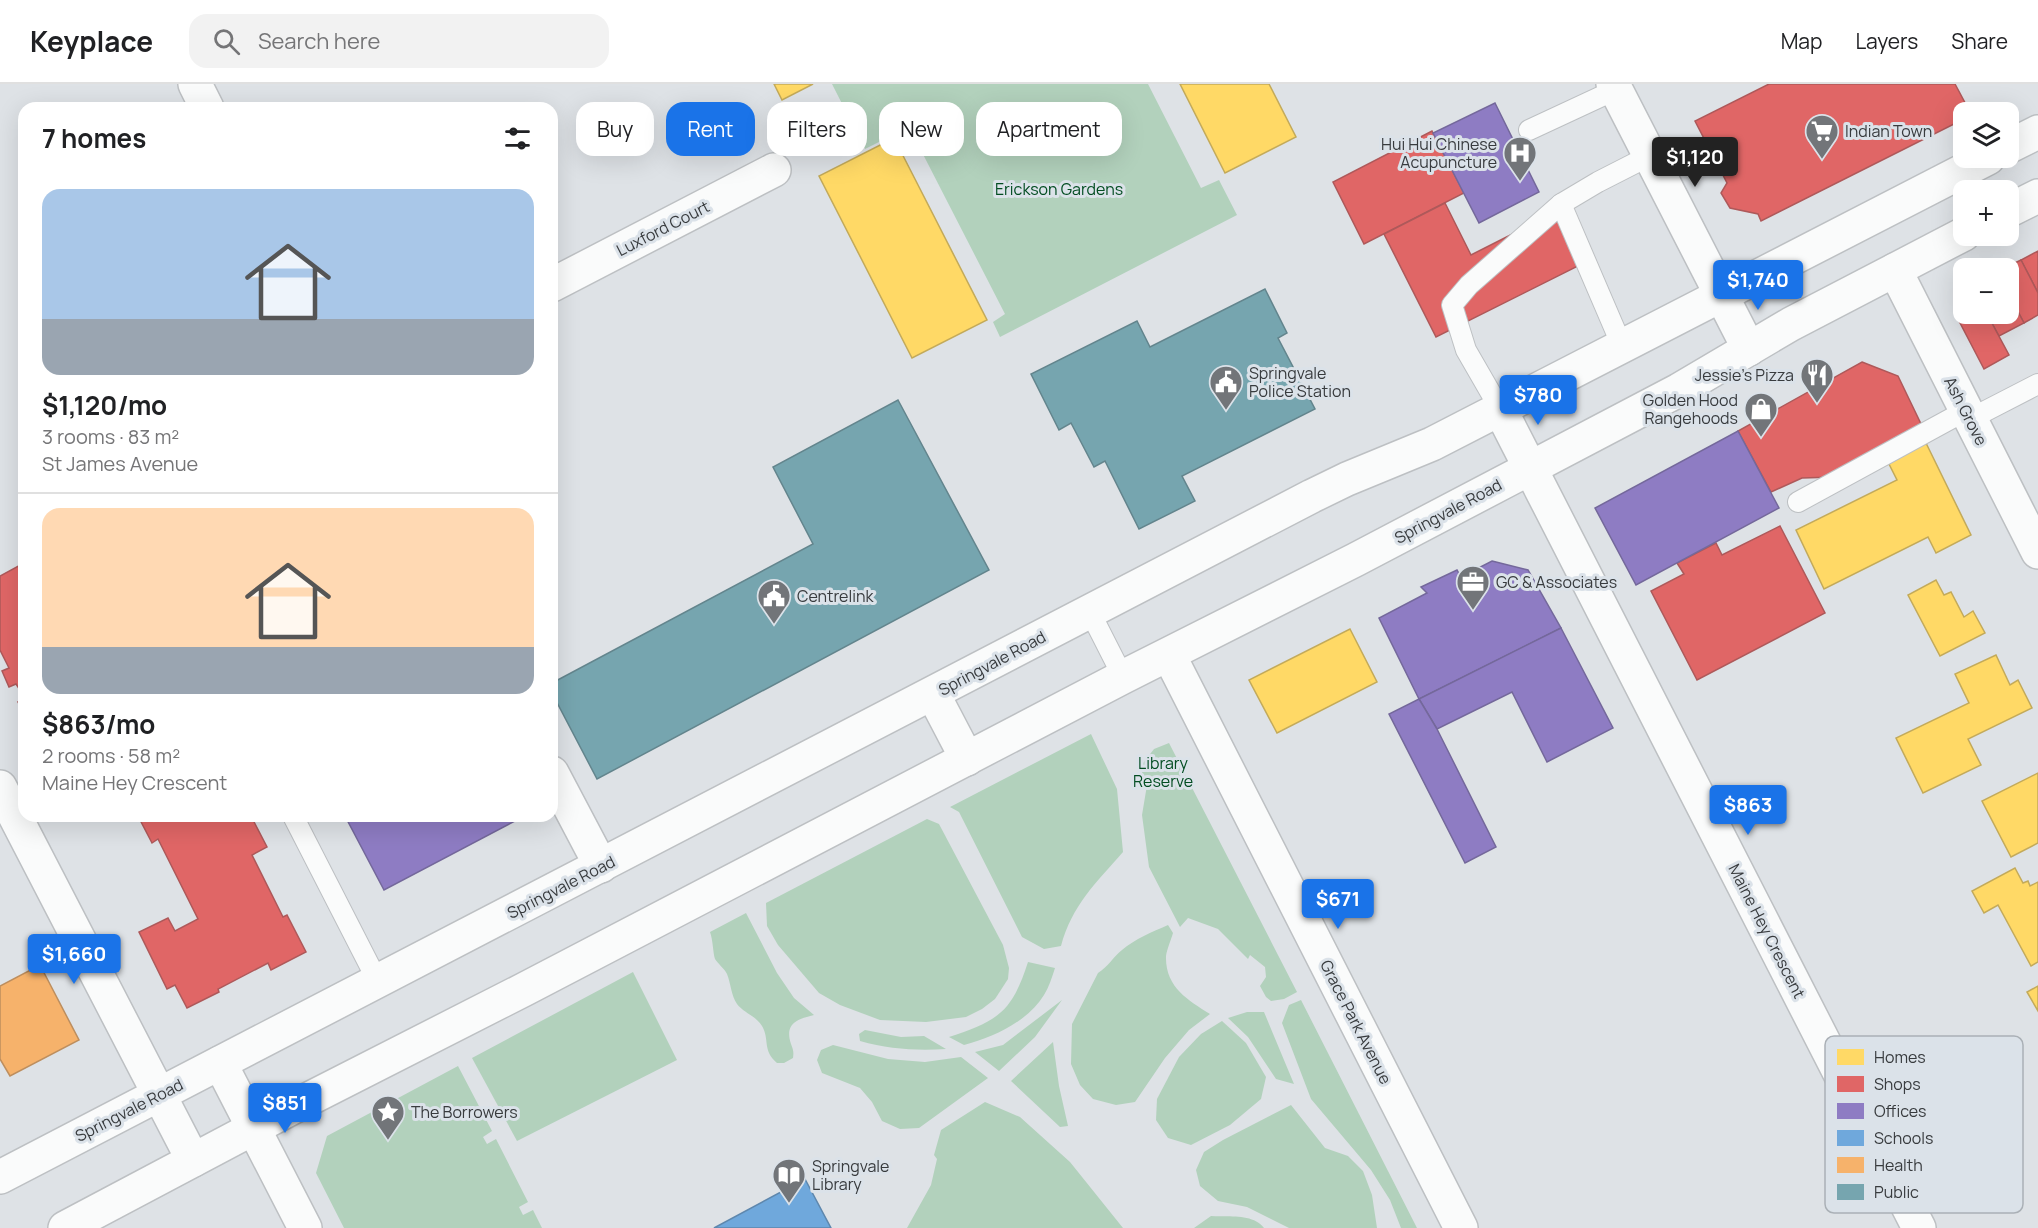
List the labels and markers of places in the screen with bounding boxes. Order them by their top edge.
supermarket icon: Indian Town [1804,113,1840,160]
place label: Indian Town [1845,120,1932,142]
place label: Hui Hui Chinese Acupuncture [1381,133,1497,173]
hospital icon: Hui Hui Chinese Acupuncture [1502,135,1538,182]
pin: $1,120 [1646,137,1744,188]
pin: $1,740 [1709,260,1807,311]
restaurant icon: Jessie's Pizza [1799,357,1835,404]
place label: Springvale Police Station [1249,362,1351,402]
public building icon: Springvale Police Station [1208,364,1244,411]
place label: Jessie's Pizza [1695,364,1794,386]
pin: $780 [1502,375,1574,426]
place label: Golden Hood Rangehoods [1643,389,1738,429]
shop icon: Golden Hood Rangehoods [1743,391,1779,438]
office icon: GC & Associates [1455,564,1491,611]
place label: GC & Associates [1496,571,1617,593]
public building icon: Centrelink [756,578,792,625]
place label: Centrelink [797,585,874,607]
pin: $863 [1712,785,1784,836]
pin: $671 [1302,879,1374,930]
pin: $1,660 [25,934,123,985]
pin: $851 [249,1083,321,1134]
place icon: The Borrowers [370,1094,406,1141]
place label: The Borrowers [411,1101,518,1123]
place label: Springvale Library [812,1155,889,1195]
library icon: Springvale Library [771,1157,807,1204]

